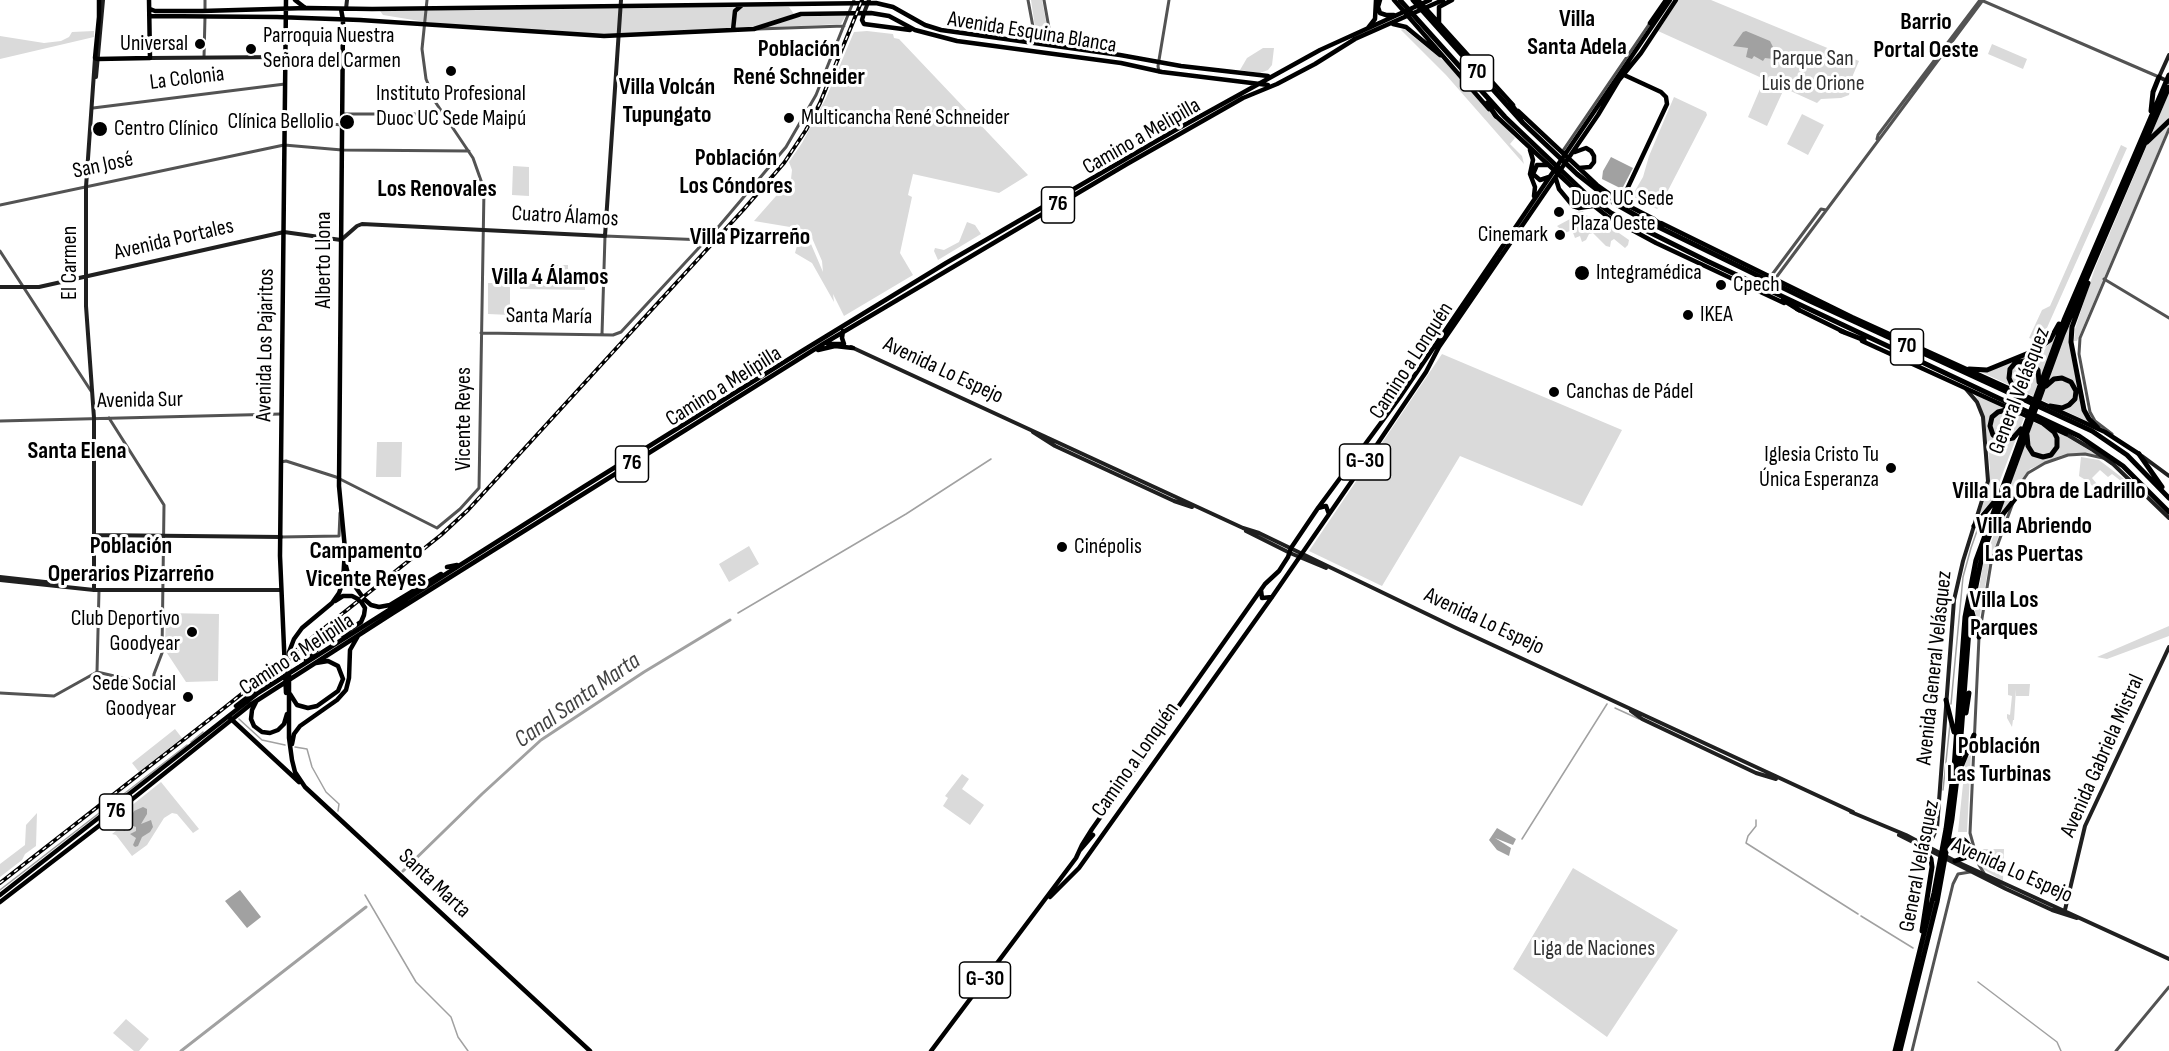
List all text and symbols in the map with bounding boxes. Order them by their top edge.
district label: Villa Santa Adela [1527,6,1627,62]
street label: Avenida Esquina Blanca [946,7,1118,59]
district label: Barrio Portal Oeste [1873,9,1979,65]
place label: Parroquia Nuestra Señora del Carmen [263,23,401,74]
place label: Universal [120,31,188,57]
district label: Población René Schneider [733,36,865,92]
marker: Universal [193,37,207,51]
marker: Parroquia Nuestra Señora del Carmen [244,42,258,56]
park label: Parque San Luis de Orione [1762,46,1864,98]
road number: 70 [1460,55,1494,91]
street label: La Colonia [148,61,226,97]
marker: Instituto Profesional Duoc UC Sede Maipú [444,64,458,78]
district label: Villa Volcán Tupungato [619,74,715,130]
place label: Instituto Profesional Duoc UC Sede Maipú [376,81,526,132]
street label: Camino a Melipilla [1078,93,1206,181]
place label: Multicancha René Schneider [801,105,1010,131]
place label: Clínica Bellolio [227,109,334,135]
marker: Multicancha René Schneider [782,111,796,125]
marker: Clínica Bellolio [338,113,356,131]
place label: Centro Clínico [114,116,218,142]
marker: Centro Clínico [91,120,109,138]
district label: Población Los Cóndores [679,145,793,201]
street label: San José [70,147,136,185]
district label: Los Renovales [377,176,497,204]
place label: Duoc UC Sede Plaza Oeste [1571,186,1674,237]
road number: 76 [1042,187,1074,223]
street label: Cuatro Álamos [511,201,619,233]
marker: Duoc UC Sede Plaza Oeste [1552,205,1566,219]
street label: Alberto Llona [311,212,337,308]
street label: Avenida Portales [112,213,236,267]
place label: Cinemark [1478,222,1548,248]
district label: Villa Pizarreño [690,224,810,252]
street label: El Carmen [57,226,83,300]
marker: Cinemark [1553,228,1567,242]
place label: Integramédica [1596,260,1702,286]
district label: Villa 4 Álamos [492,264,608,292]
marker: Integramédica [1573,264,1591,282]
street label: Avenida Los Pajaritos [251,268,281,422]
place label: Cpech [1733,272,1780,298]
marker: Cpech [1714,278,1728,292]
street label: Camino a Lonquén [1364,298,1460,424]
place label: IKEA [1700,302,1733,328]
street label: Santa María [506,303,592,331]
marker: IKEA [1681,308,1695,322]
street label: General Velásquez [1984,324,2056,458]
road number: 70 [1890,329,1924,365]
street label: Avenida Lo Espejo [879,332,1007,410]
street label: Camino a Melipilla [661,341,787,433]
street label: Vicente Reyes [451,367,477,471]
place label: Canchas de Pádel [1566,379,1693,405]
marker: Canchas de Pádel [1547,385,1561,399]
street label: Avenida Sur [97,387,183,415]
district label: Santa Elena [28,438,126,466]
place label: Iglesia Cristo Tu Única Esperanza [1759,442,1879,494]
road number: G-30 [1340,444,1390,480]
road number: 76 [616,446,648,482]
marker: Iglesia Cristo Tu Única Esperanza [1884,461,1898,475]
district label: Villa La Obra de Ladrillo [1952,478,2146,506]
district label: Villa Abriendo Las Puertas [1976,513,2092,569]
district label: Población Operarios Pizarreño [48,533,214,589]
place label: Cinépolis [1074,534,1142,560]
district label: Campamento Vicente Reyes [306,538,426,594]
marker: Cinépolis [1055,540,1069,554]
street label: Avenida General Velásquez [1912,570,1958,766]
street label: Avenida Lo Espejo [1420,583,1548,661]
district label: Villa Los Parques [1970,587,2038,643]
place label: Club Deportivo Goodyear [71,606,180,658]
street label: Camino a Melipilla [235,608,359,702]
marker: Club Deportivo Goodyear [185,625,199,639]
water label: Canal Santa Marta [510,647,646,755]
place label: Sede Social Goodyear [92,671,176,722]
street label: Avenida Gabriela Mistral [2055,671,2151,841]
marker: Sede Social Goodyear [181,690,195,704]
street label: Camino a Lonquén [1087,698,1185,822]
district label: Población Las Turbinas [1947,733,2051,789]
road number: 76 [100,794,132,830]
street label: General Velásquez [1894,798,1946,934]
street label: Avenida Lo Espejo [1947,833,2077,909]
street label: Santa Marta [392,844,476,924]
park label: Liga de Naciones [1533,936,1655,962]
road number: G-30 [960,962,1010,998]

